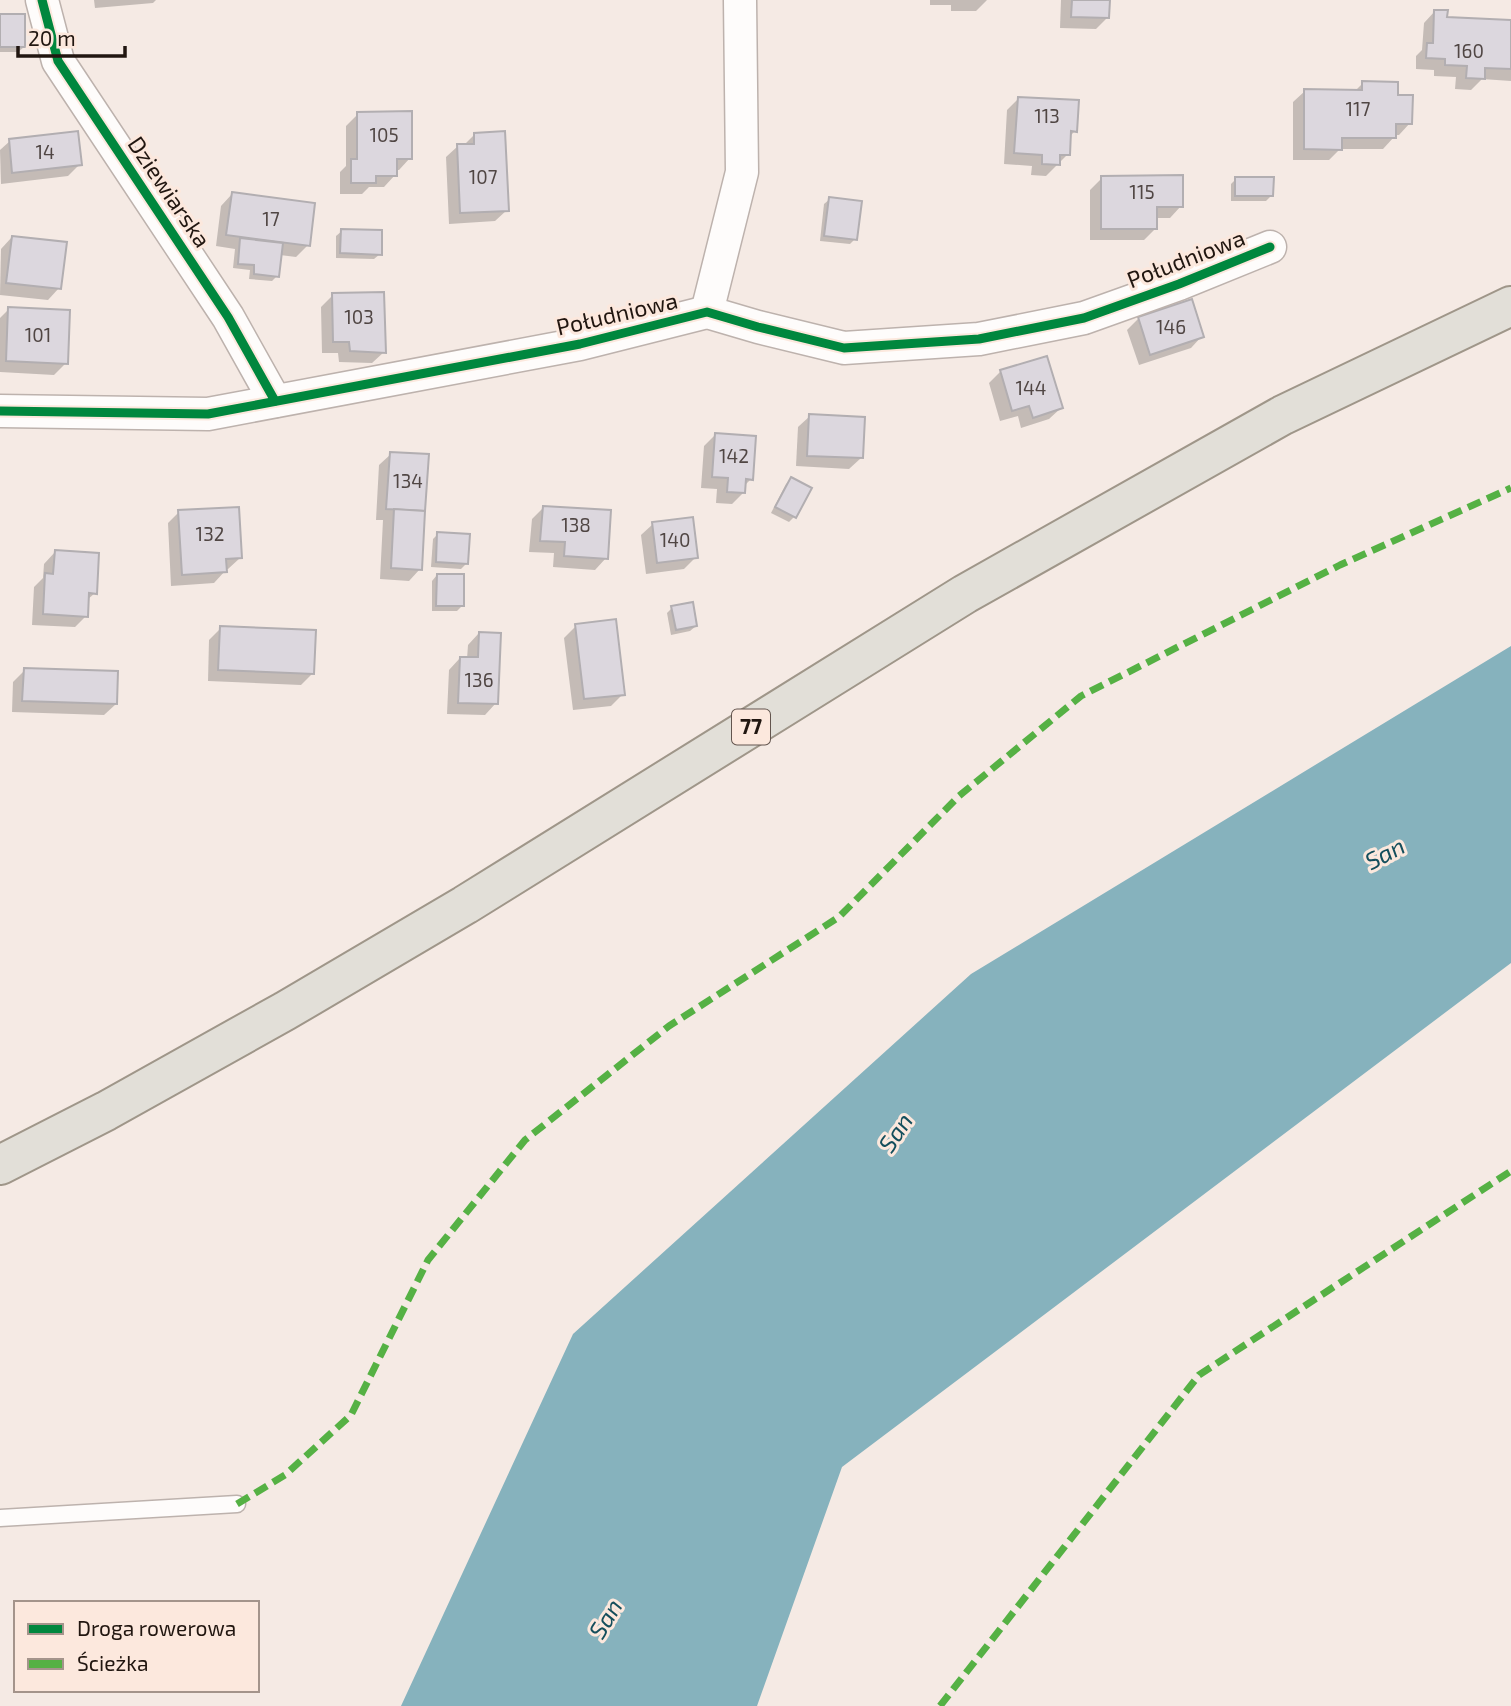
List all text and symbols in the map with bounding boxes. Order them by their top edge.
scale bar [18,14,124,58]
text: 20 m [28,25,76,50]
house number: 160 [1454,39,1484,62]
house number: 117 [1346,97,1371,120]
house number: 113 [1034,104,1060,127]
house number: 105 [369,123,399,146]
street label: Dziewiarska [123,131,217,252]
house number: 14 [35,140,55,163]
house number: 107 [469,165,498,188]
house number: 115 [1129,180,1155,203]
house number: 17 [262,207,280,230]
street label: Południowa [1123,223,1248,293]
street label: Południowa [553,285,680,341]
house number: 103 [344,305,374,328]
house number: 146 [1156,315,1186,338]
house number: 101 [25,323,51,346]
house number: 144 [1016,376,1046,399]
house number: 142 [719,444,749,467]
house number: 134 [393,469,423,492]
house number: 138 [561,513,591,536]
house number: 132 [196,522,224,545]
house number: 140 [660,528,690,551]
house number: 136 [465,668,494,691]
road number: 77 [732,710,770,744]
water label: San [1359,830,1409,875]
water label: San [871,1107,918,1157]
water label: San [582,1593,628,1643]
legend [14,1601,259,1692]
text: Droga rowerowa [77,1615,236,1640]
text: Ścieżka [77,1650,148,1675]

